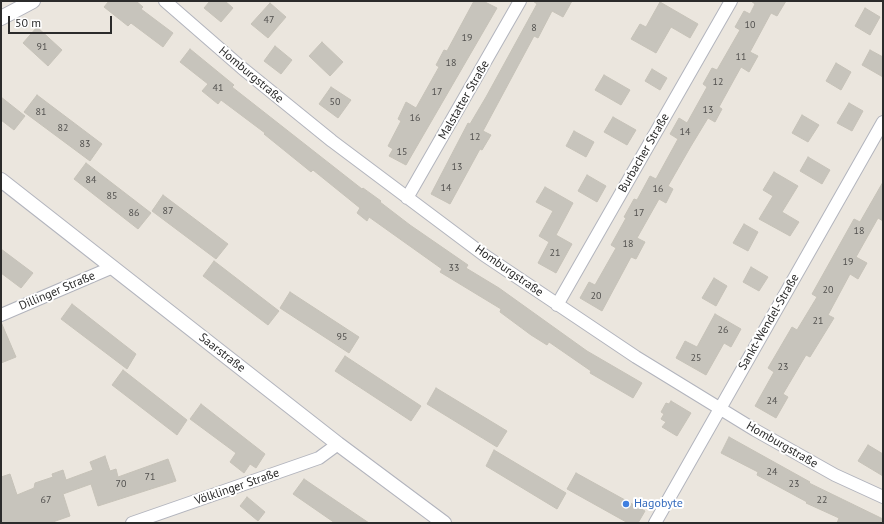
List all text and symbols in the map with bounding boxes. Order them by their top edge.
scale bar [10,8,114,34]
house number: 47 [264,14,274,26]
text: 50 m [15,15,41,30]
house number: 10 [745,19,755,31]
house number: 8 [531,22,537,34]
house number: 19 [462,32,472,44]
house number: 91 [37,41,47,53]
street label: Homburgstraße [216,44,286,106]
house number: 11 [736,51,746,63]
house number: 18 [446,57,456,69]
street label: Malstatter Straße [435,58,493,142]
house number: 12 [713,76,723,88]
house number: 41 [213,82,223,94]
house number: 17 [432,86,442,98]
house number: 50 [330,96,340,108]
house number: 13 [703,104,713,116]
house number: 81 [36,106,46,118]
street label: Burbacher Straße [616,111,672,195]
house number: 16 [410,112,420,124]
house number: 82 [58,122,68,134]
house number: 14 [680,126,690,138]
house number: 12 [470,131,480,143]
house number: 83 [80,138,90,150]
house number: 15 [397,146,407,158]
house number: 13 [452,161,462,173]
house number: 84 [86,174,96,186]
house number: 14 [441,182,451,194]
house number: 16 [653,183,663,195]
house number: 85 [107,190,117,202]
house number: 87 [163,205,173,217]
house number: 86 [129,207,139,219]
house number: 17 [634,207,644,219]
house number: 18 [854,225,864,237]
house number: 18 [623,238,633,250]
street label: Homburgstraße [472,242,546,300]
house number: 21 [550,247,560,259]
house number: 19 [843,256,853,268]
house number: 33 [449,262,459,274]
street label: Dillinger Straße [17,268,97,314]
street label: Sankt-Wendel-Straße [736,271,802,373]
house number: 20 [823,284,833,296]
house number: 20 [591,290,601,302]
house number: 21 [813,315,823,327]
house number: 26 [718,324,728,336]
street label: Saarstraße [196,330,248,376]
house number: 95 [337,331,347,343]
house number: 25 [691,352,701,364]
house number: 23 [778,361,788,373]
house number: 24 [767,395,777,407]
street label: Homburgstraße [744,419,820,471]
street label: Völklinger Straße [193,466,281,508]
house number: 24 [767,466,777,478]
house number: 71 [145,471,155,483]
house number: 70 [116,478,126,490]
house number: 23 [789,478,799,490]
house number: 67 [41,494,51,506]
house number: 22 [817,494,827,506]
place label: Hagobyte [634,497,683,511]
marker: Hagobyte [621,499,631,509]

